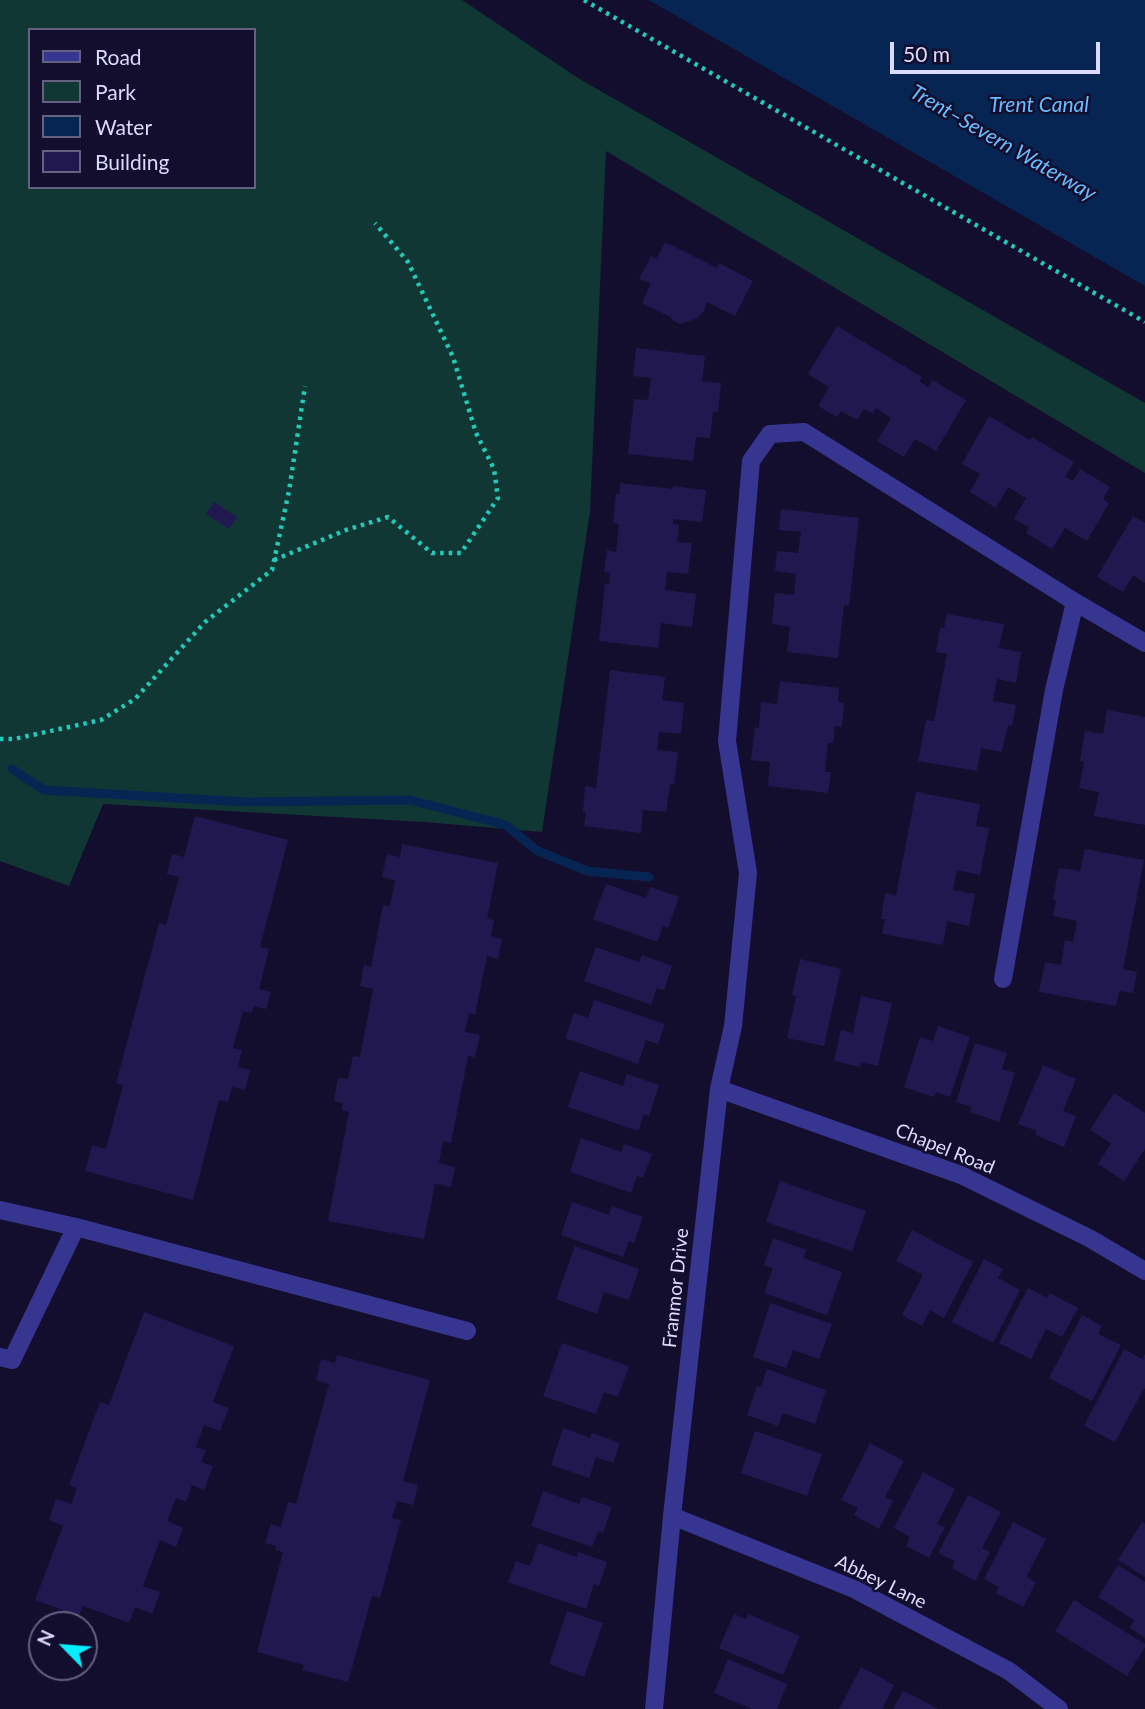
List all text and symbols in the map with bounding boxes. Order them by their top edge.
legend [28,28,256,189]
scale bar [893,28,1103,72]
text: 50 m [903,41,950,66]
text: Road [95,44,142,69]
text: Park [95,79,136,104]
water label: Trent–Severn Waterway [906,79,1100,207]
water label: Trent Canal [989,92,1089,118]
text: Water [95,114,152,139]
text: Building [95,149,170,174]
street label: Chapel Road [892,1119,998,1179]
street label: Franmor Drive [658,1227,694,1349]
street label: Abbey Lane [832,1550,930,1614]
north arrow [28,1611,98,1681]
text: N [32,1626,59,1649]

